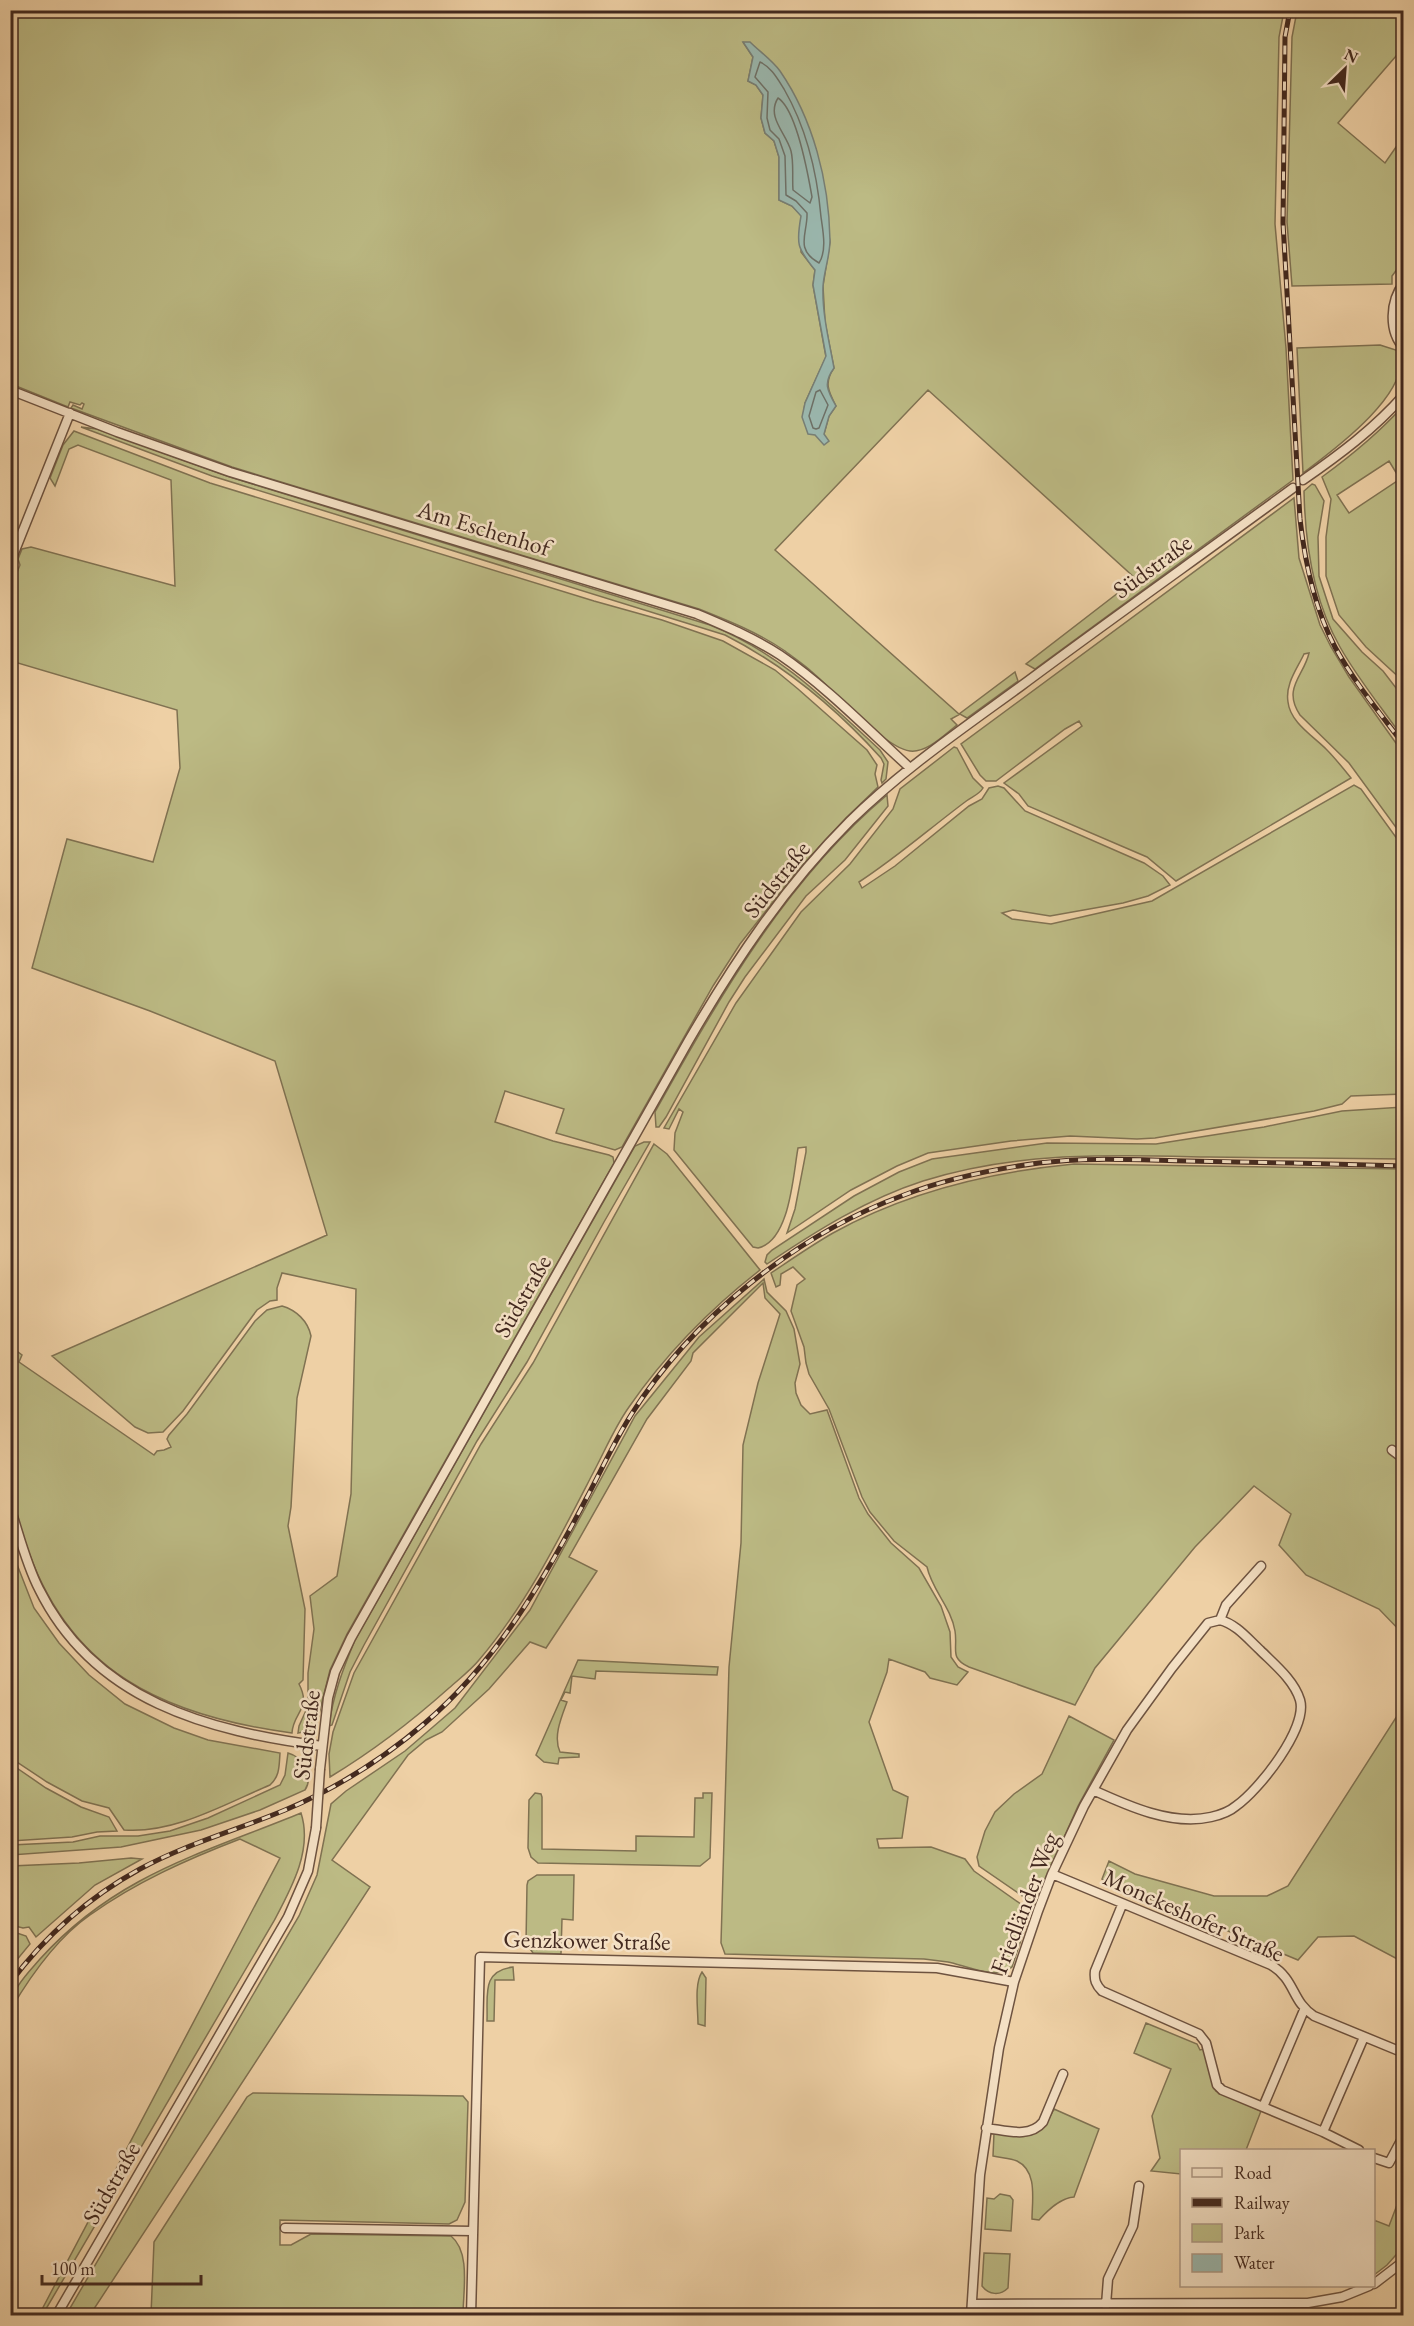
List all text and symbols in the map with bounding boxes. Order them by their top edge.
north arrow [1315,39,1375,99]
text: N [1341,44,1361,68]
street label: Am Eschenhof [413,493,557,564]
street label: Südstraße [1106,527,1198,605]
street label: Südstraße [736,834,816,924]
street label: Südstraße [486,1249,558,1343]
street label: Südstraße [285,1688,327,1782]
street label: Friedländer Weg [983,1827,1065,1978]
street label: Monckeshofer Straße [1099,1861,1289,1969]
street label: Genzkower Straße [503,1923,671,1957]
street label: Südstraße [75,2136,147,2230]
legend [1180,2149,1375,2287]
text: Road [1234,2161,1273,2184]
text: Railway [1234,2191,1290,2214]
text: Park [1234,2221,1265,2244]
scale bar [42,2248,201,2286]
text: Water [1234,2251,1275,2274]
text: 100 m [51,2257,95,2280]

